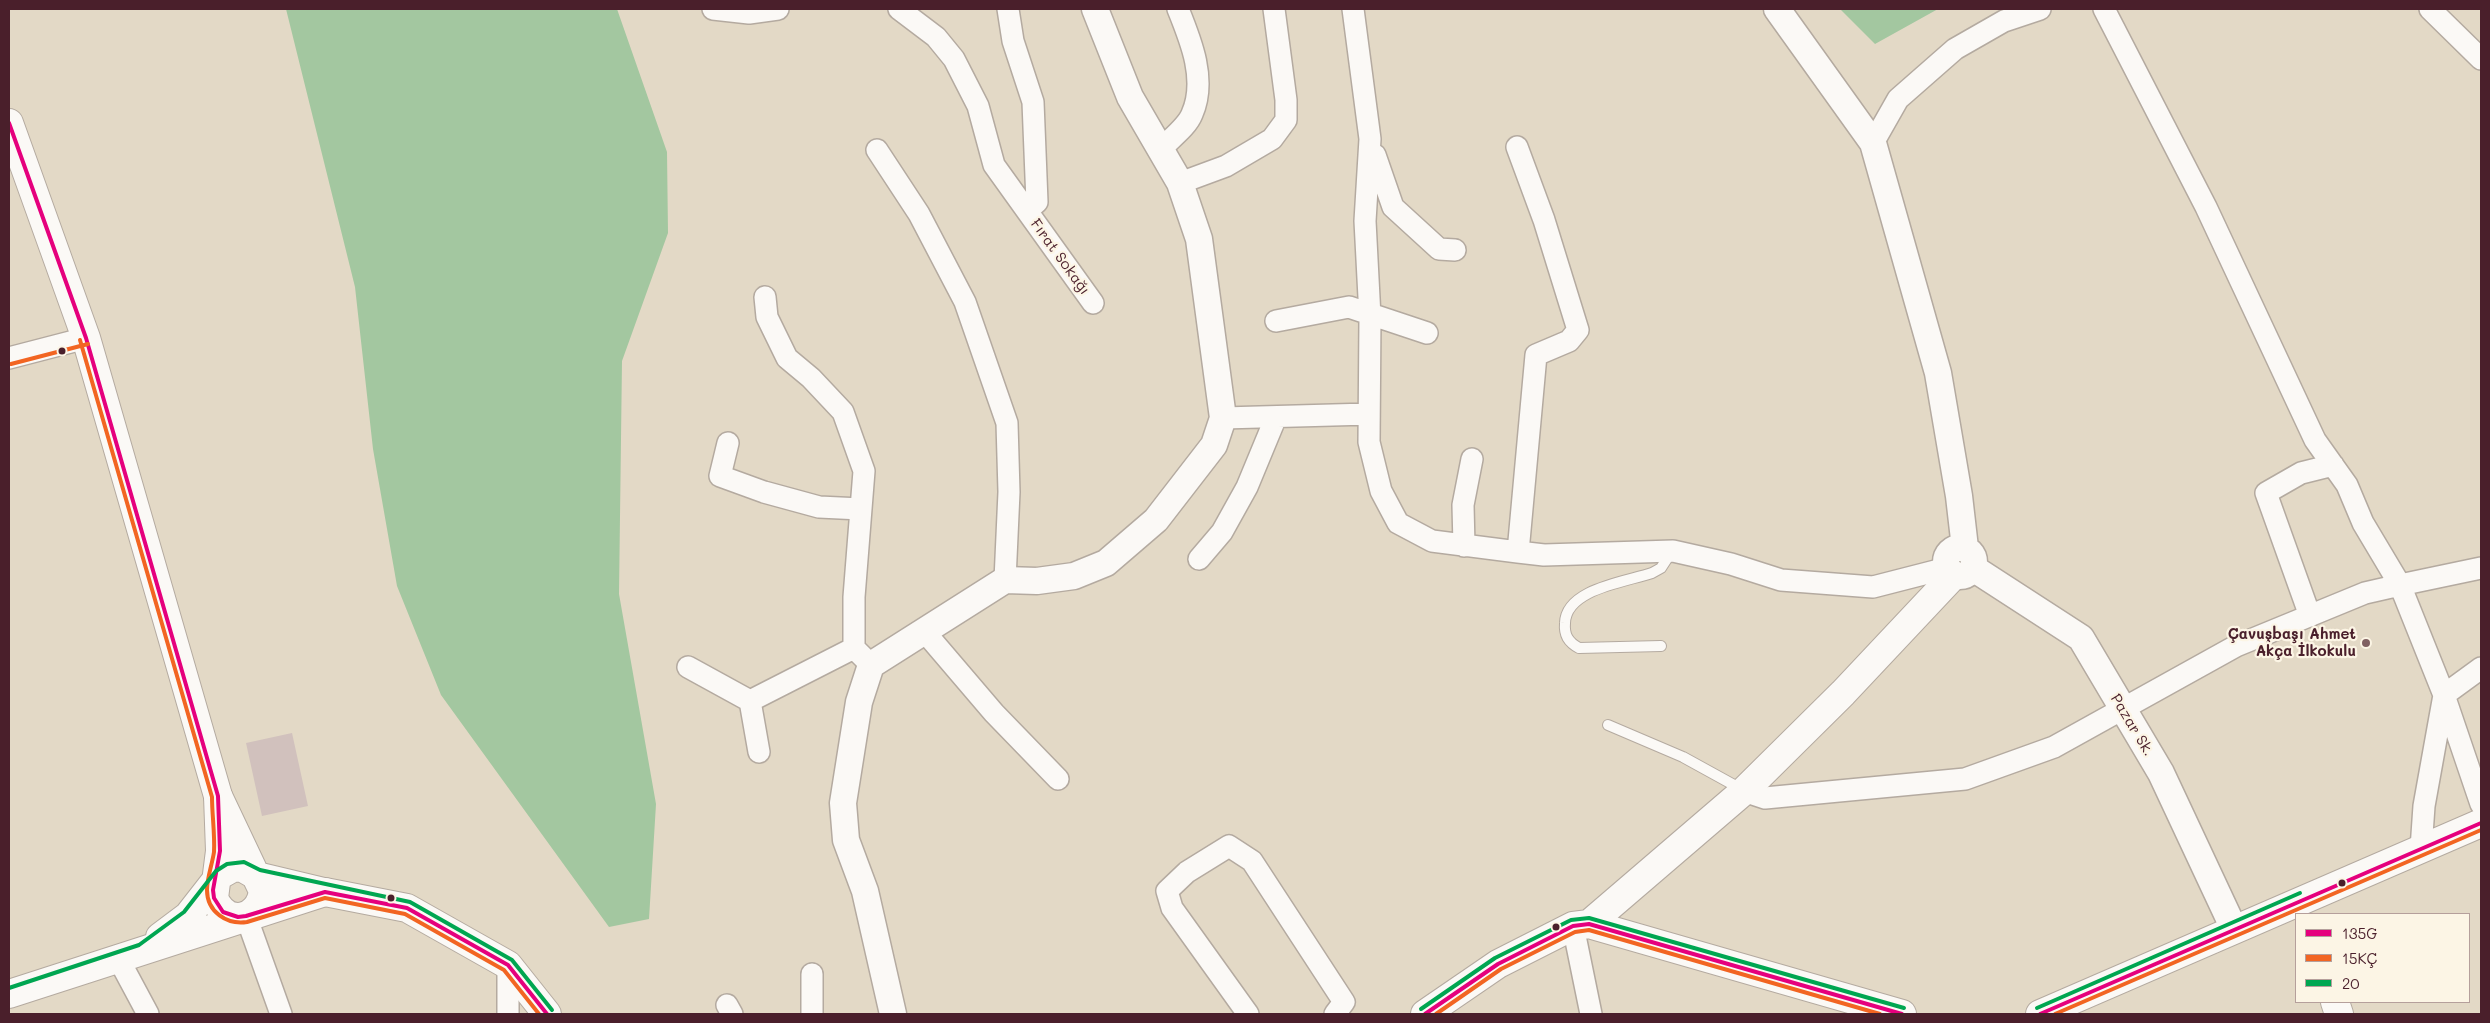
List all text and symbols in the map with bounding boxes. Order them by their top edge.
street label: Fırat Sokağı [1026,216,1094,298]
unlabelled marker [57,346,67,356]
place label: Çavuşbaşı Ahmet Akça İlkokulu [2228,625,2356,660]
marker: Çavuşbaşı Ahmet Akça İlkokulu [2360,637,2372,649]
street label: Pazar Sk. [2106,691,2158,759]
unlabelled marker [2337,878,2347,888]
unlabelled marker [386,893,396,903]
legend [2295,913,2470,1003]
unlabelled marker [1551,922,1561,932]
text: 135G [2342,923,2377,943]
text: 15KÇ [2342,948,2377,968]
text: 20 [2342,973,2360,993]

